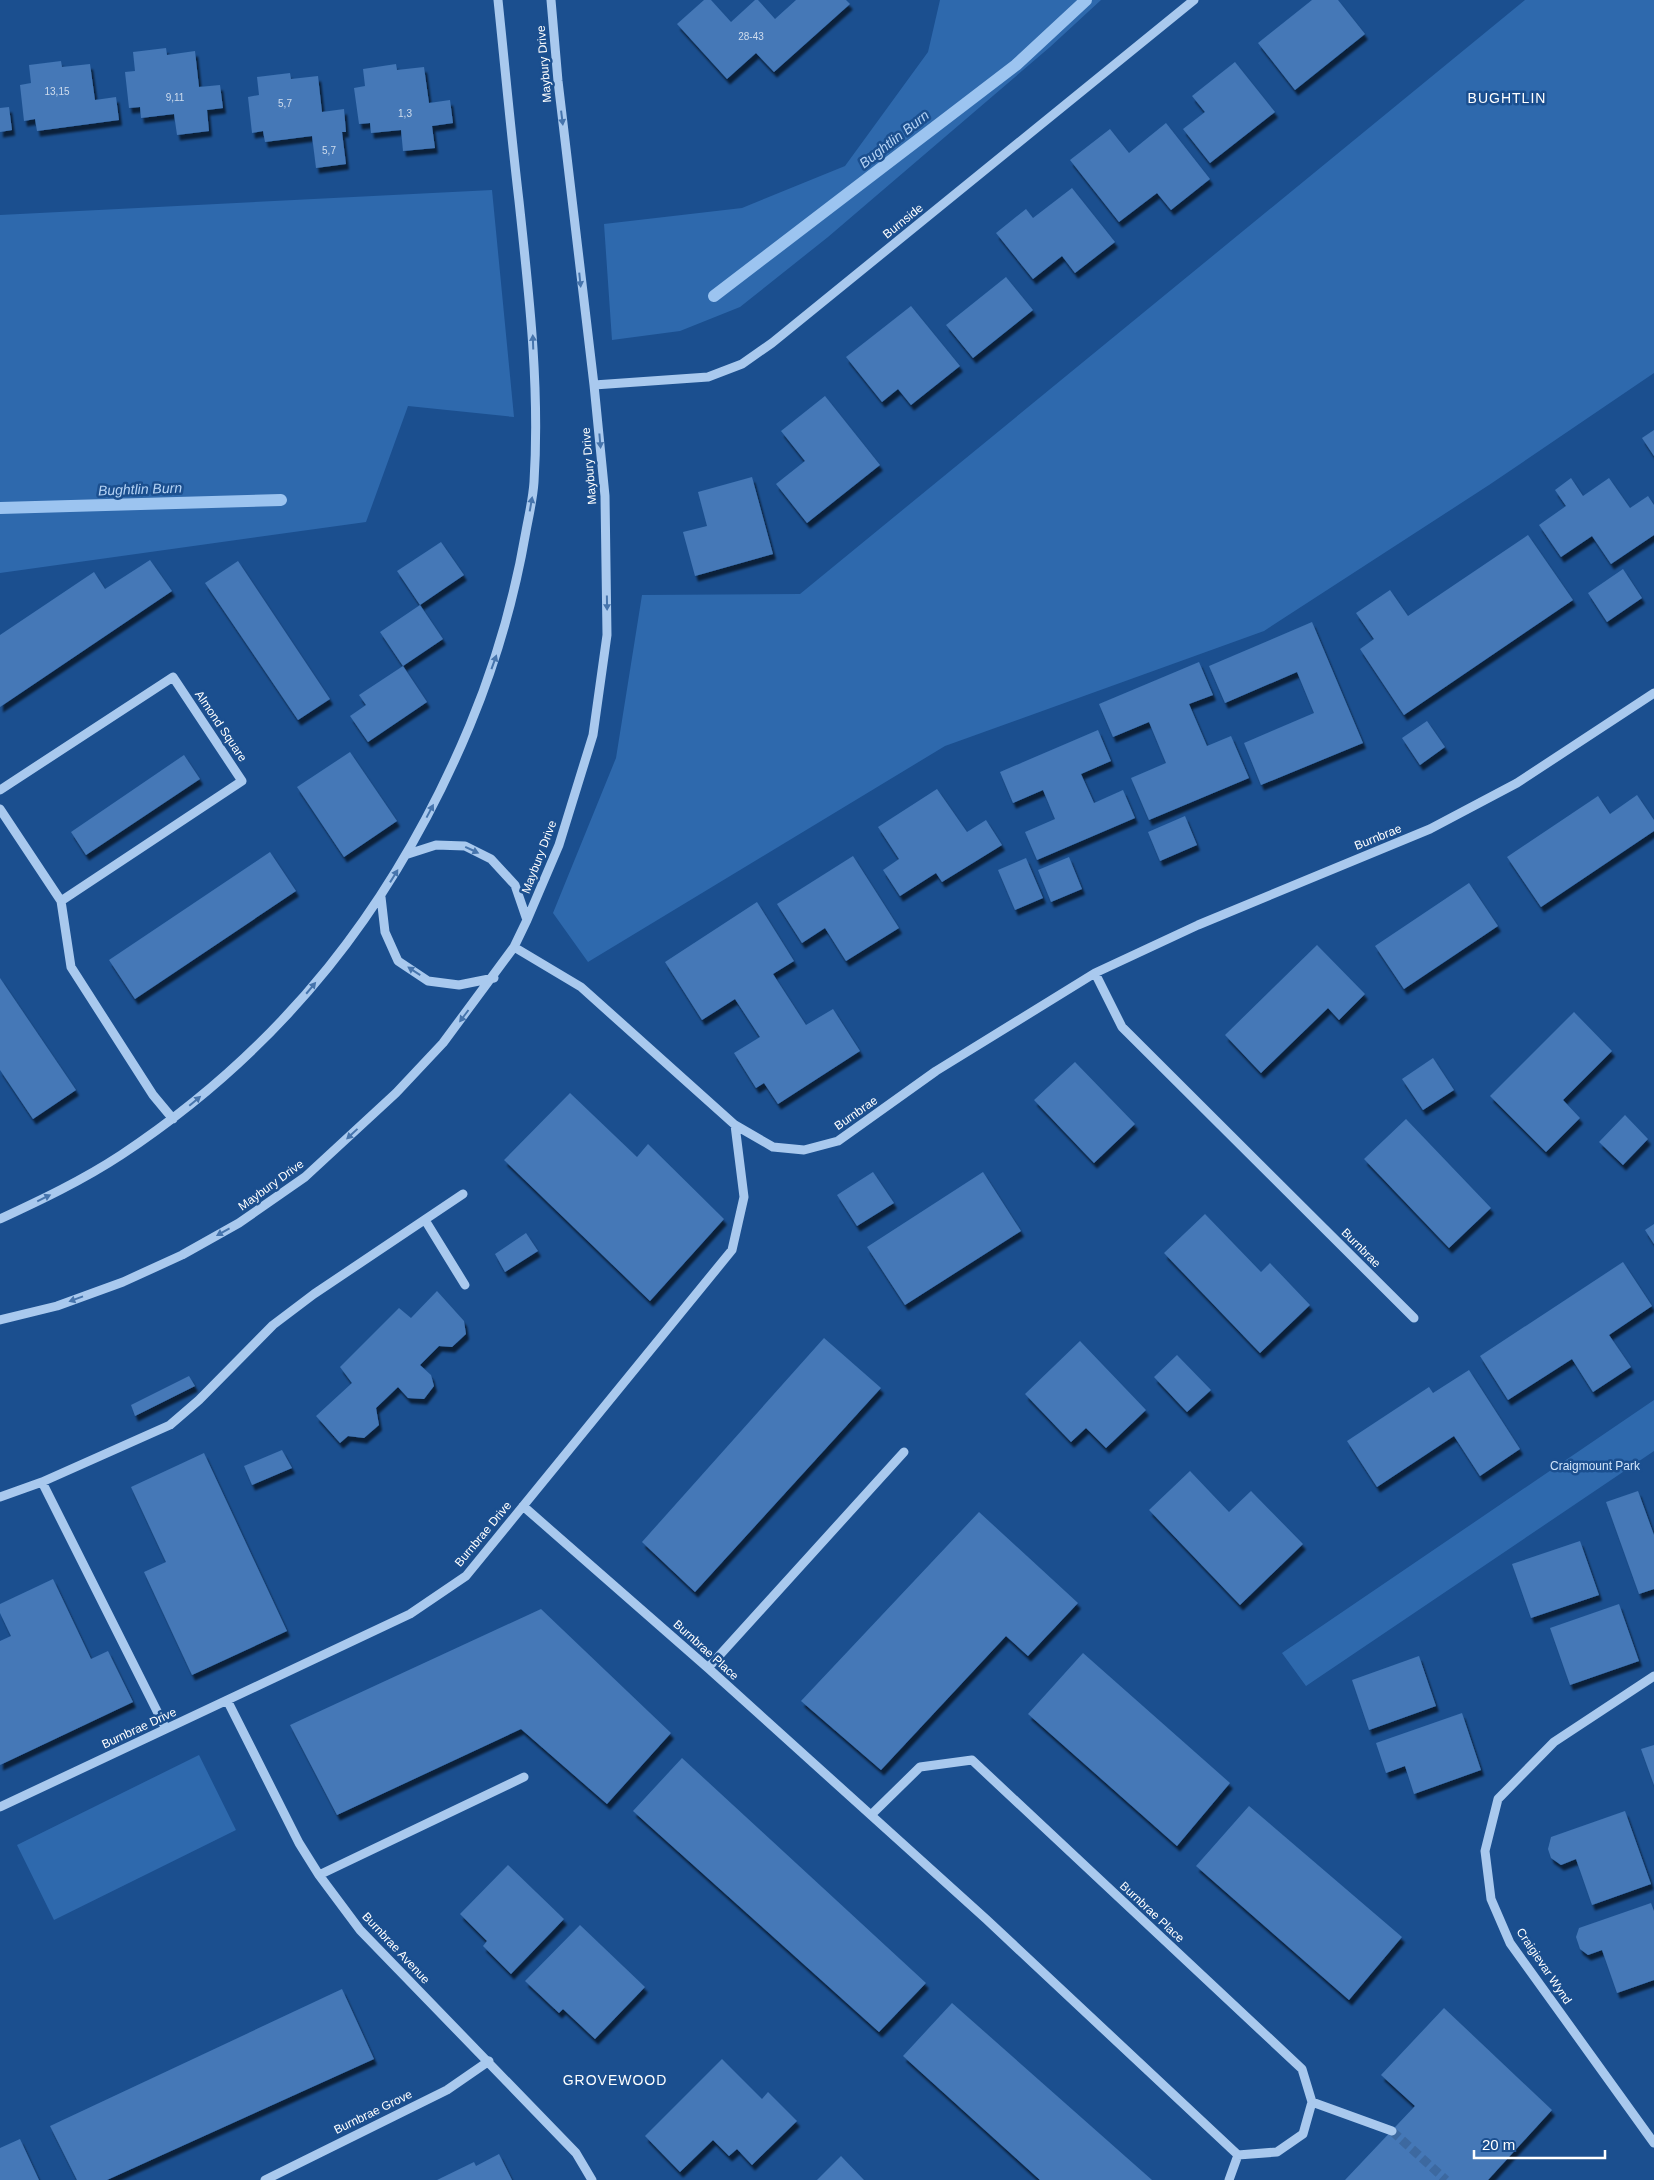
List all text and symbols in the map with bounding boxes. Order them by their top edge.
street label: Maybury Drive [534,25,554,103]
house number: 28-43 [738,31,764,42]
house number: 13,15 [44,86,70,97]
district label: BUGHTLIN [1468,90,1546,106]
house number: 9,11 [166,92,185,103]
house number: 5,7 [278,98,292,109]
water label: Bughtlin Burn [856,107,932,171]
house number: 1,3 [398,108,412,119]
one-way arrow [558,111,566,127]
house number: 5,7 [322,145,336,156]
street label: Burnside [880,200,926,241]
one-way arrow [577,272,585,288]
one-way arrow [529,333,537,349]
street label: Maybury Drive [579,427,599,505]
one-way arrow [596,433,604,449]
water label: Bughtlin Burn [98,480,182,498]
one-way arrow [527,495,535,511]
one-way arrow [603,596,611,612]
one-way arrow [490,654,498,669]
street label: Almond Square [192,688,250,764]
one-way arrow [426,804,434,818]
street label: Maybury Drive [519,818,560,896]
street label: Burnbrae [1352,821,1404,853]
one-way arrow [464,846,479,854]
one-way arrow [390,869,399,882]
one-way arrow [407,966,420,976]
one-way arrow [306,982,317,995]
one-way arrow [459,1009,469,1023]
street label: Burnbrae [832,1093,880,1133]
one-way arrow [188,1095,201,1106]
one-way arrow [347,1128,359,1140]
street label: Maybury Drive [236,1156,307,1213]
one-way arrow [37,1194,51,1202]
street label: Burnbrae [1339,1226,1384,1271]
one-way arrow [216,1228,231,1236]
one-way arrow [68,1296,83,1303]
park label: Craigmount Park [1550,1459,1641,1473]
street label: Burnbrae Drive [452,1498,515,1569]
street label: Burnbrae Place [671,1617,742,1683]
street label: Burnbrae Drive [99,1704,179,1751]
street label: Burnbrae Place [1117,1879,1187,1946]
street label: Burnbrae Avenue [359,1909,433,1987]
street label: Craigievar Wynd [1513,1925,1575,2007]
district label: GROVEWOOD [563,2072,667,2088]
street label: Burnbrae Grove [332,2087,415,2137]
scale bar [1474,2128,1605,2160]
text: 20 m [1482,2136,1515,2153]

